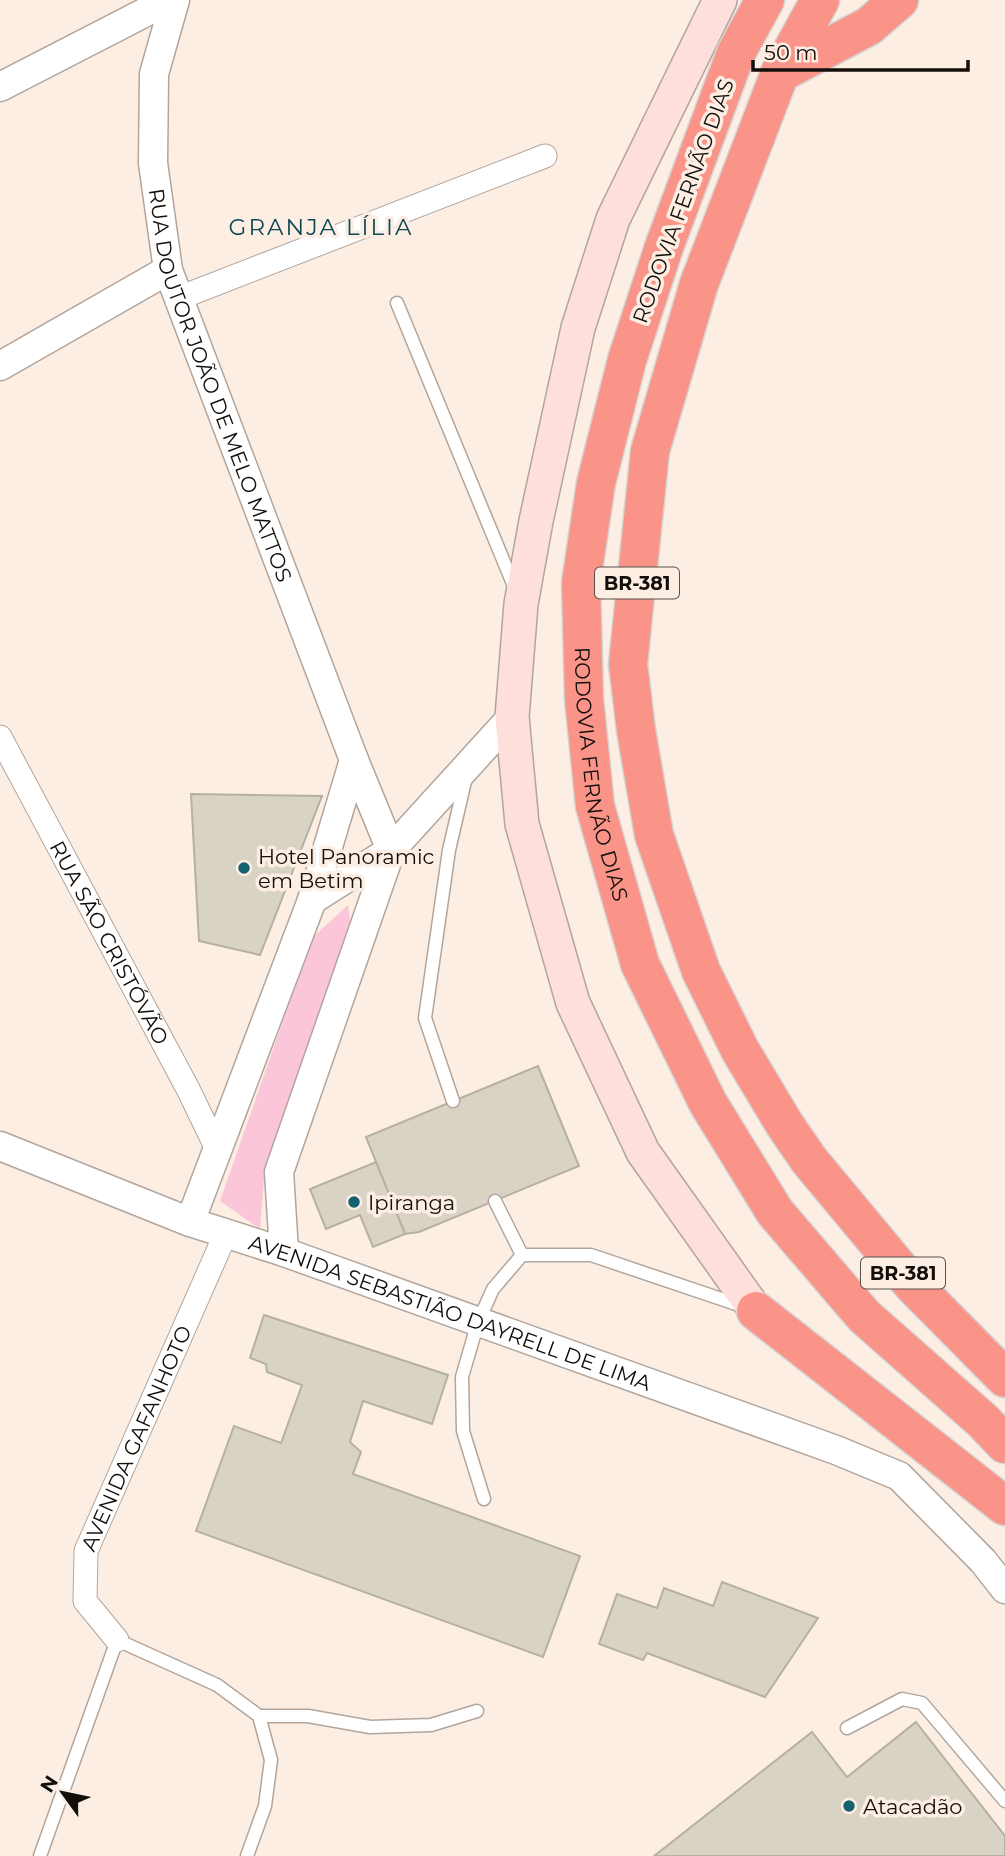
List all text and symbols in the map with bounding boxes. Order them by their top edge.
scale bar [753,28,968,72]
text: 50 m [764,40,818,65]
street label: RODOVIA FERNÃO DIAS [627,76,739,326]
street label: RUA DOUTOR JOÃO DE MELO MATTOS [144,187,298,585]
district label: GRANJA LÍLIA [229,213,413,241]
road number: BR-381 [595,568,679,598]
street label: RODOVIA FERNÃO DIAS [570,646,634,904]
street label: RUA SÃO CRISTÓVÃO [45,836,174,1049]
place label: Hotel Panoramic em Betim [258,844,434,893]
marker: Hotel Panoramic em Betim [236,860,252,876]
place label: Ipiranga [368,1190,455,1215]
marker: Ipiranga [346,1194,362,1210]
street label: AVENIDA SEBASTIÃO DAYRELL DE LIMA [246,1229,656,1396]
road number: BR-381 [861,1258,945,1288]
street label: AVENIDA GAFANHOTO [75,1321,196,1555]
north arrow [28,1758,98,1828]
text: N [35,1771,63,1797]
place label: Atacadão [863,1794,962,1819]
marker: Atacadão [841,1798,857,1814]

